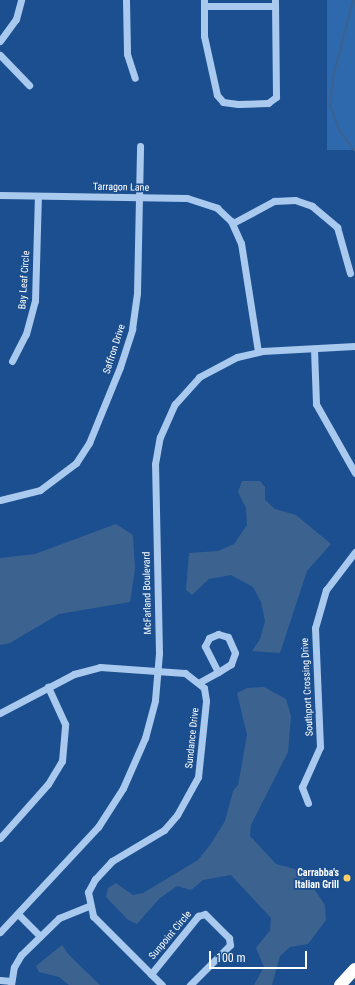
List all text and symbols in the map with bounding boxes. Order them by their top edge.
street label: Tarragon Lane [93,181,149,193]
street label: Bay Leaf Circle [16,250,32,310]
street label: Saffron Drive [100,323,128,375]
street label: McFarland Boulevard [140,551,154,635]
street label: Southport Crossing Drive [298,638,316,736]
street label: Sundance Drive [183,707,201,769]
place label: Carrabba's Italian Grill [295,866,339,890]
marker: Carrabba's Italian Grill [342,873,352,883]
street label: Sunpoint Circle [146,908,194,962]
scale bar [211,943,309,969]
text: 100 m [216,951,246,965]

